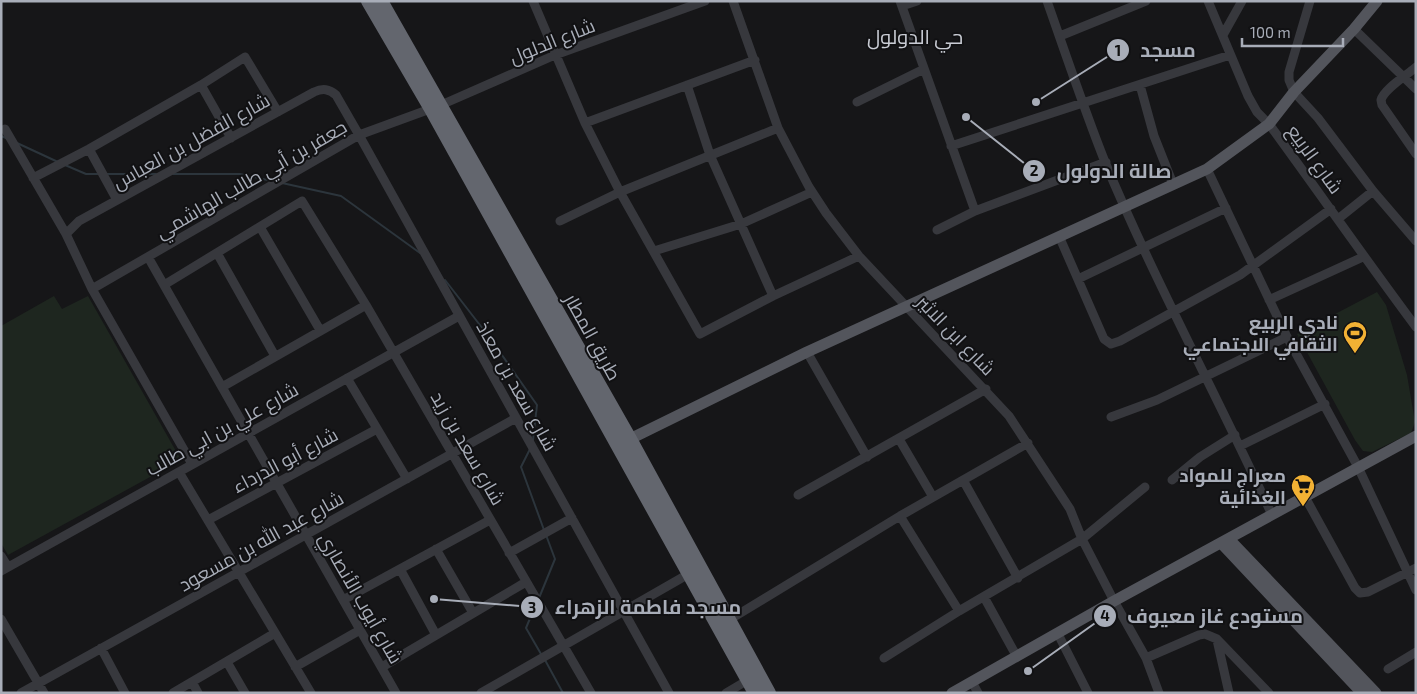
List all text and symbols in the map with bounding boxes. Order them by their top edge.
street label: شارع الدلول [506,13,599,71]
scale bar [1242,15,1343,47]
text: 100 m [1250,23,1291,41]
district label: حي الدولول [867,24,963,53]
callout: مسجد [1105,33,1206,68]
text: مسجد [1140,37,1196,62]
text: 1 [1115,41,1121,59]
street label: شارع الفضل بن العباس [108,88,275,196]
street label: جعفر بن أبي طالب الهاشمي [151,114,352,246]
street label: شارع الربيع [1280,120,1348,199]
callout: صالة الدولول [1022,154,1181,189]
text: صالة الدولول [1057,158,1171,183]
text: 2 [1030,161,1039,179]
street label: طريق المطار [558,288,627,385]
street label: شارع ابن الاثير [910,289,1000,382]
place label: نادي الربيع الثقافي الاجتماعي [1183,310,1338,360]
street label: شارع سعد بن معاذ [470,317,563,456]
sports icon: نادي الربيع الثقافي الاجتماعي [1342,320,1368,354]
street label: شارع علي بن ابي طالب [141,377,304,484]
street label: شارع سعد بن زيد [424,387,510,510]
street label: شارع أبو الدرداء [228,422,343,500]
place label: معراج للمواد الغذائية [1179,463,1286,508]
supermarket icon: معراج للمواد الغذائية [1290,473,1316,507]
street label: شارع عبد الله بن مسعود [174,486,349,598]
street label: شارع أيوب الأنصاري [311,528,408,669]
callout: مسجد فاطمة الزهراء [519,590,751,625]
text: مسجد فاطمة الزهراء [555,594,741,619]
text: 3 [528,598,536,616]
callout: مستودع غاز معيوف [1092,599,1313,634]
text: مستودع غاز معيوف [1127,603,1303,630]
text: 4 [1100,606,1110,624]

